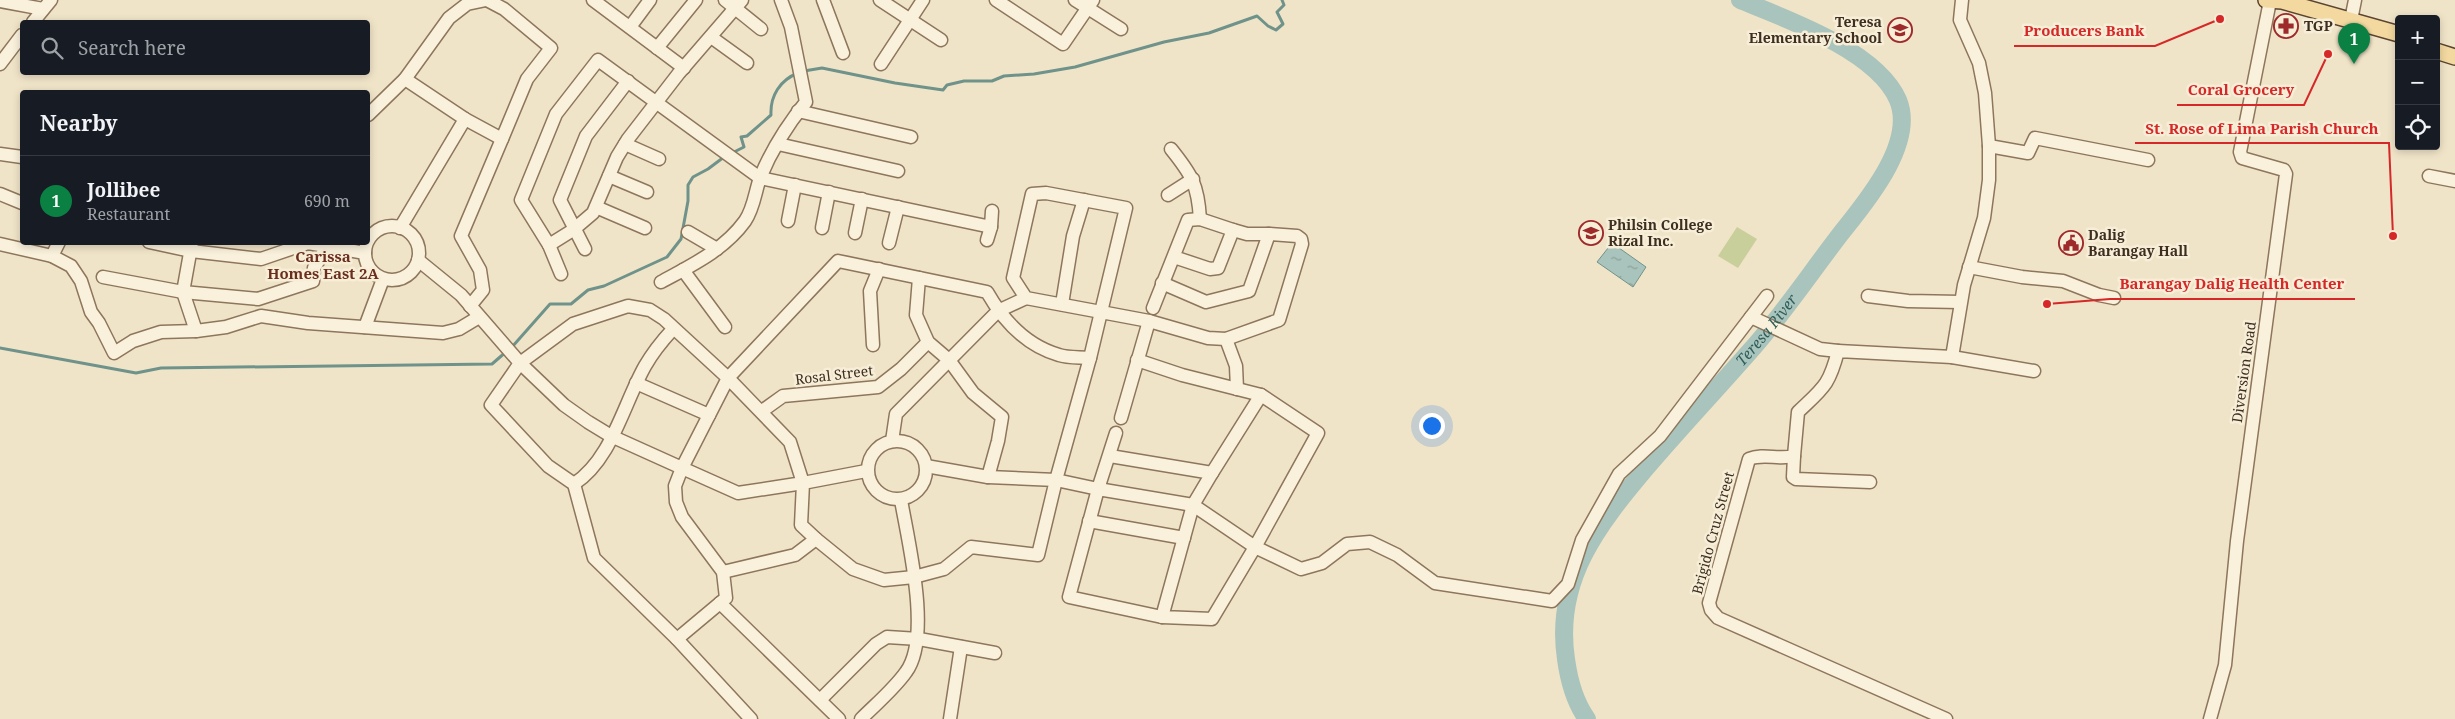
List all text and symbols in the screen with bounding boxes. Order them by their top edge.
place label: Teresa Elementary School [1749,12,1882,47]
pharmacy icon: TGP [2273,13,2299,39]
map controls [2395,15,2440,150]
button: + [2395,15,2440,60]
callout: Producers Bank [2014,16,2155,46]
place label: TGP [2304,16,2333,35]
school or university icon: Teresa Elementary School [1887,17,1913,43]
search box [20,20,370,75]
text: Producers Bank [2024,20,2145,40]
pin: 1 [2338,23,2370,64]
icon: search [38,34,66,62]
text: Search here [78,35,186,61]
button: − [2395,60,2440,105]
callout: Coral Grocery [2177,75,2304,105]
text: Coral Grocery [2188,79,2295,99]
button: locate [2395,105,2440,150]
text: Nearby [40,109,118,137]
callout: St. Rose of Lima Parish Church [2135,113,2389,143]
text: St. Rose of Lima Parish Church [2145,118,2379,138]
text: Jollibee [87,177,160,203]
text: 1 [51,190,61,212]
text: 690 m [304,190,350,212]
text: Restaurant [87,203,170,225]
place label: Philsin College Rizal Inc. [1608,215,1712,250]
school or university icon: Philsin College Rizal Inc. [1578,220,1604,246]
place label: Dalig Barangay Hall [2088,225,2188,260]
public building icon: Dalig Barangay Hall [2058,230,2084,256]
district label: Carissa Homes East 2A [267,246,380,283]
callout: Barangay Dalig Health Center [2110,269,2355,299]
text: Barangay Dalig Health Center [2120,273,2345,293]
water label: Teresa River [1731,289,1802,370]
street label: Diversion Road [2227,320,2260,424]
street label: Rosal Street [794,360,874,389]
your location [1419,413,1445,439]
street label: Brigido Cruz Street [1687,469,1738,596]

